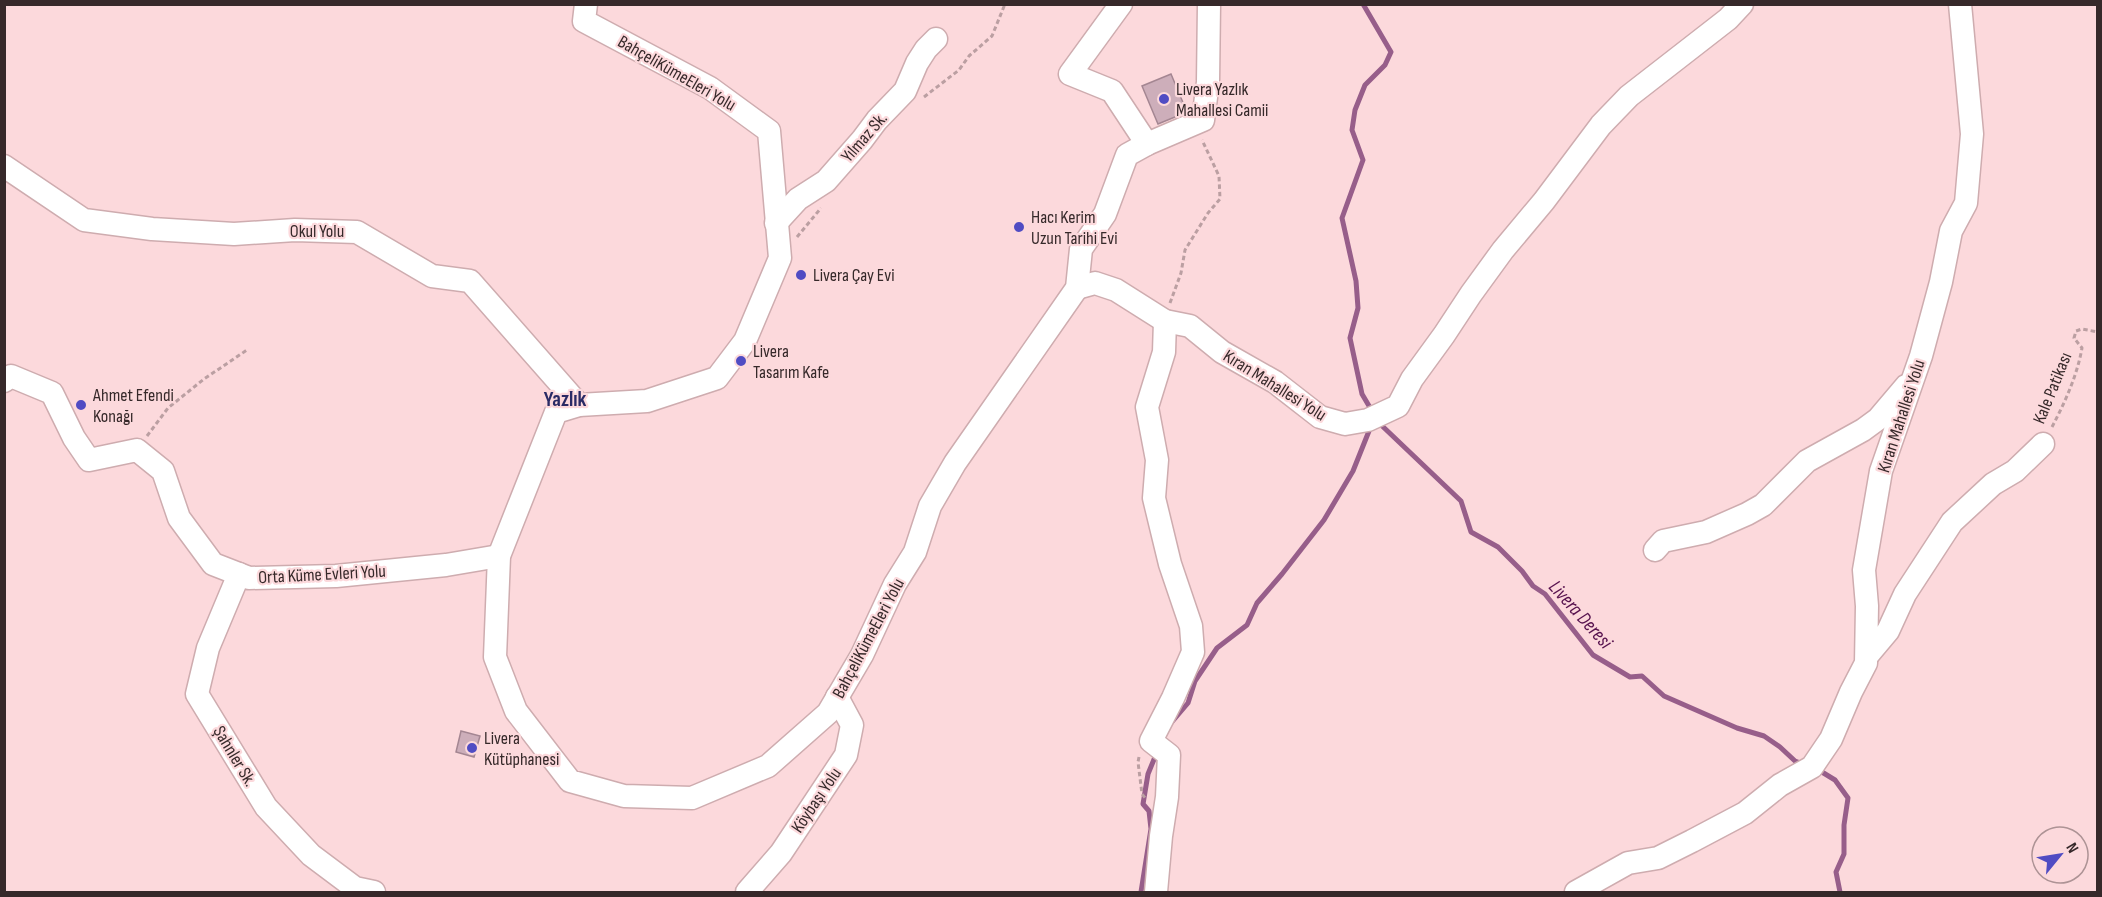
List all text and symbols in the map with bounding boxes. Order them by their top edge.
street label: BahçeliKümeEleri Yolu [614,31,739,116]
place label: Livera Yazlık Mahallesi Camii [1176,79,1268,121]
marker: Livera Yazlık Mahallesi Camii [1157,92,1171,106]
street label: Yılmaz Sk. [837,108,892,167]
place label: Hacı Kerim Uzun Tarihi Evi [1031,207,1118,249]
marker: Hacı Kerim Uzun Tarihi Evi [1012,220,1026,234]
street label: Okul Yolu [290,221,344,242]
place label: Livera Çay Evi [813,265,895,286]
marker: Livera Çay Evi [794,268,808,282]
place label: Livera Tasarım Kafe [753,341,829,383]
street label: Kıran Mahallesi Yolu [1219,345,1330,425]
street label: Kale Patikası [2029,349,2076,427]
marker: Livera Tasarım Kafe [734,354,748,368]
street label: Kıran Mahallesi Yolu [1873,357,1930,475]
place label: Ahmet Efendi Konağı [92,385,174,427]
district label: Yazlık [544,387,586,412]
marker: Ahmet Efendi Konağı [74,398,88,412]
street label: Orta Küme Evleri Yolu [258,561,386,588]
street label: BahçeliKümeEleri Yolu [828,575,909,702]
water label: Livera Deresi [1543,575,1618,655]
street label: Şahnler Sk. [208,722,261,790]
place label: Livera Kütüphanesi [484,728,559,770]
marker: Livera Kütüphanesi [465,741,479,755]
street label: Köybaşı Yolu [787,764,846,837]
north arrow [2030,825,2090,885]
text: N [2061,840,2082,857]

